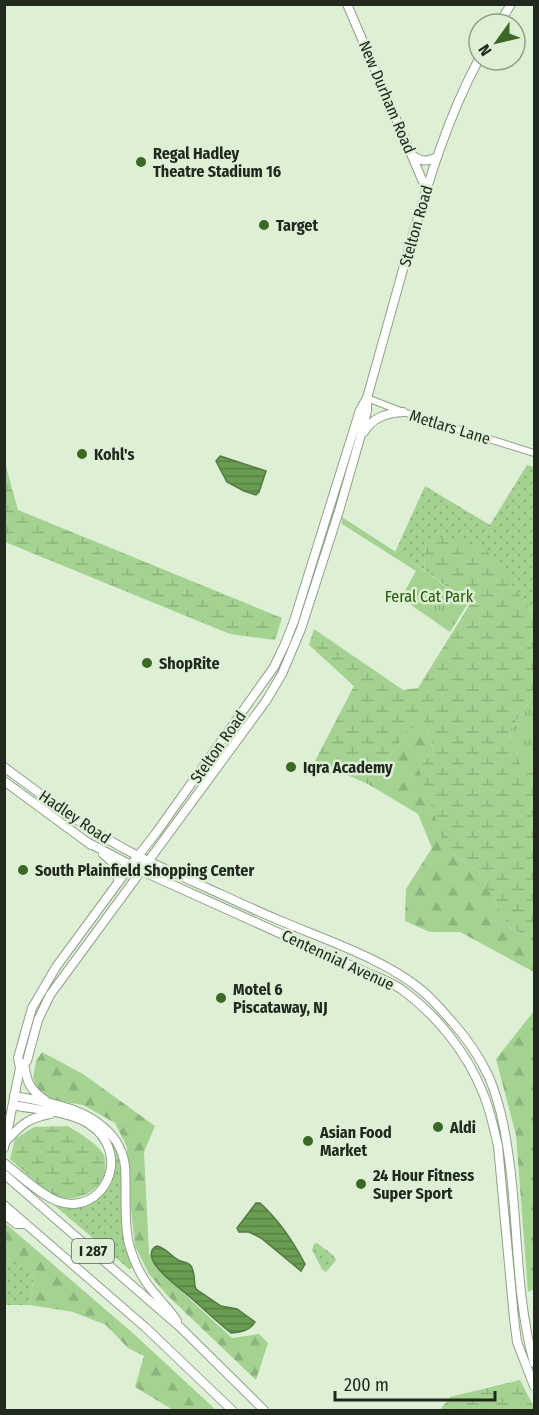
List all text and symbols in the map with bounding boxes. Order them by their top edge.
north arrow [467,12,527,72]
street label: New Durham Road [355,38,419,156]
text: N [474,41,496,59]
place label: Regal Hadley Theatre Stadium 16 [153,144,281,181]
marker: Regal Hadley Theatre Stadium 16 [134,155,148,169]
street label: Stelton Road [395,183,437,269]
place label: Target [276,216,318,235]
marker: Target [257,218,271,232]
street label: Metlars Lane [407,406,493,448]
place label: Kohl's [94,445,135,464]
marker: Kohl's [75,447,89,461]
park label: Feral Cat Park [385,587,474,606]
place label: ShopRite [159,654,220,673]
marker: ShopRite [140,656,154,670]
street label: Stelton Road [186,707,250,787]
place label: Iqra Academy [303,758,393,777]
marker: Iqra Academy [284,760,298,774]
street label: Hadley Road [36,786,114,848]
place label: South Plainfield Shopping Center [35,861,254,880]
marker: South Plainfield Shopping Center [16,863,30,877]
street label: Centennial Avenue [279,926,397,994]
place label: Motel 6 Piscataway, NJ [233,980,328,1017]
marker: Motel 6 Piscataway, NJ [214,991,228,1005]
place label: Aldi [449,1118,476,1137]
marker: Aldi [431,1120,445,1134]
place label: Asian Food Market [319,1123,392,1160]
marker: Asian Food Market [301,1134,315,1148]
place label: 24 Hour Fitness Super Sport [372,1166,474,1203]
marker: 24 Hour Fitness Super Sport [354,1177,368,1191]
road number: I 287 [72,1239,114,1263]
scale bar [335,1364,496,1402]
text: 200 m [344,1374,389,1396]

